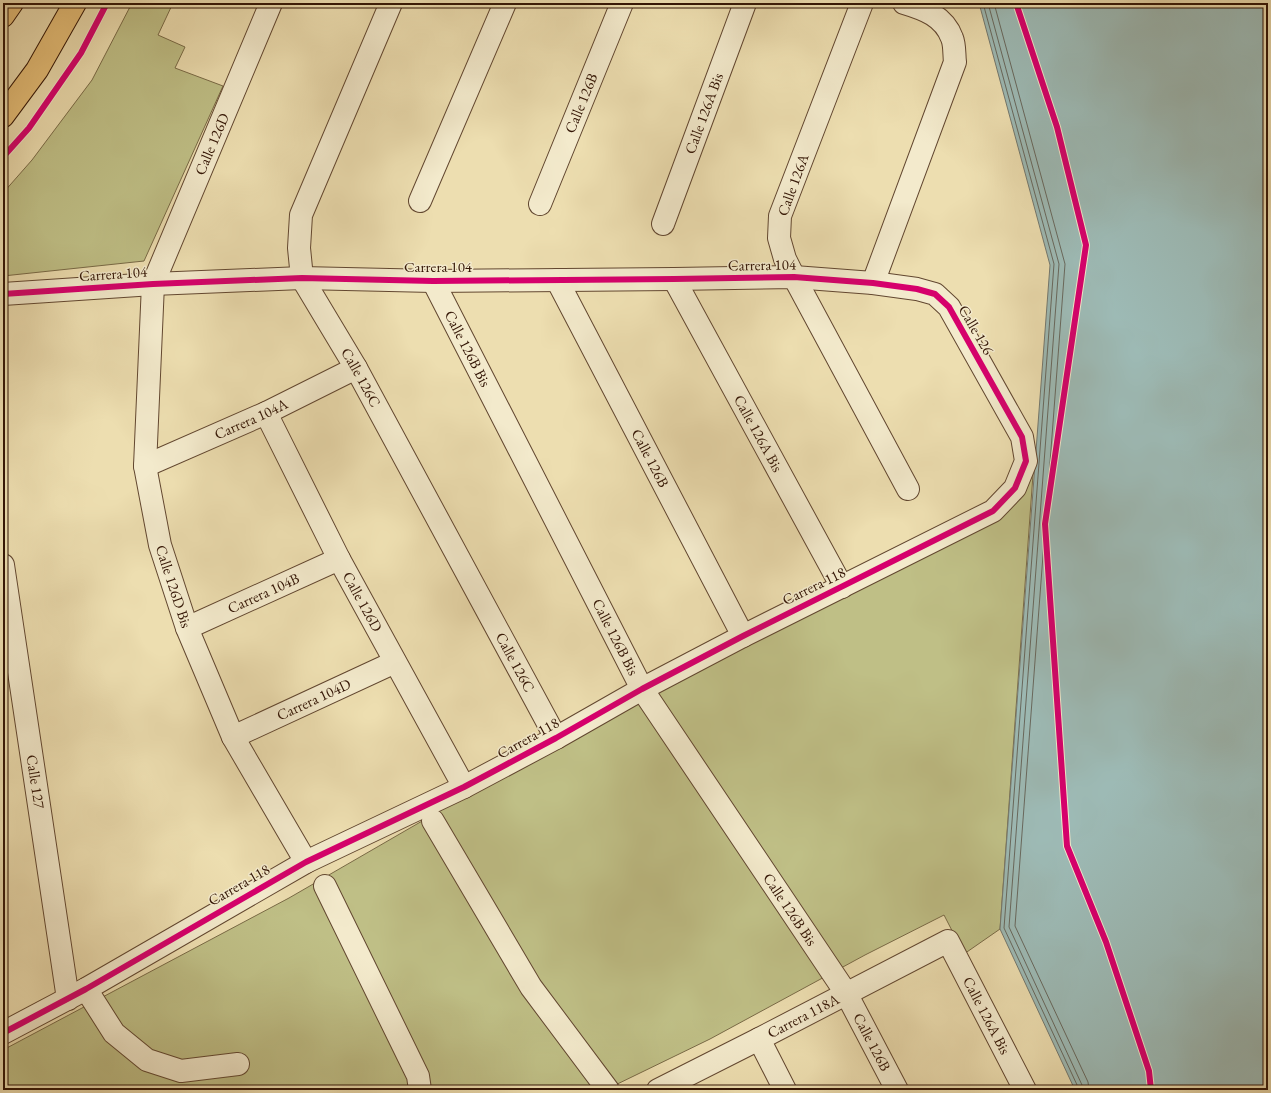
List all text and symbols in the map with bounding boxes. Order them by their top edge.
street label: Calle 126B [560,70,602,136]
street label: Calle 126A Bis [680,70,727,156]
street label: Calle 126D [190,110,233,178]
street label: Calle 126A [773,151,813,218]
street label: Carrera 104 [728,254,797,275]
street label: Carrera 104 [404,257,473,276]
street label: Carrera 104 [78,262,148,285]
street label: Calle 126 [955,301,998,358]
street label: Calle 126B Bis [441,307,496,390]
street label: Calle 126C [337,344,385,410]
street label: Calle 126A Bis [730,391,788,475]
street label: Carrera 104A [211,393,291,443]
street label: Calle 126B [627,426,674,490]
street label: Calle 126D Bis [152,542,196,630]
street label: Carrera 118 [779,562,849,609]
street label: Carrera 104B [224,568,302,617]
street label: Calle 126D [339,568,387,635]
street label: Calle 126B Bis [588,595,643,678]
street label: Calle 126C [492,629,539,695]
street label: Carrera 104D [273,674,354,724]
street label: Carrera 118 [493,713,562,762]
street label: Calle 127 [23,753,49,811]
street label: Carrera 118 [205,859,273,910]
street label: Calle 126B Bis [759,869,822,949]
street label: Calle 126A Bis [959,973,1015,1058]
street label: Carrera 118A [764,989,843,1042]
street label: Calle 126B [849,1009,895,1074]

